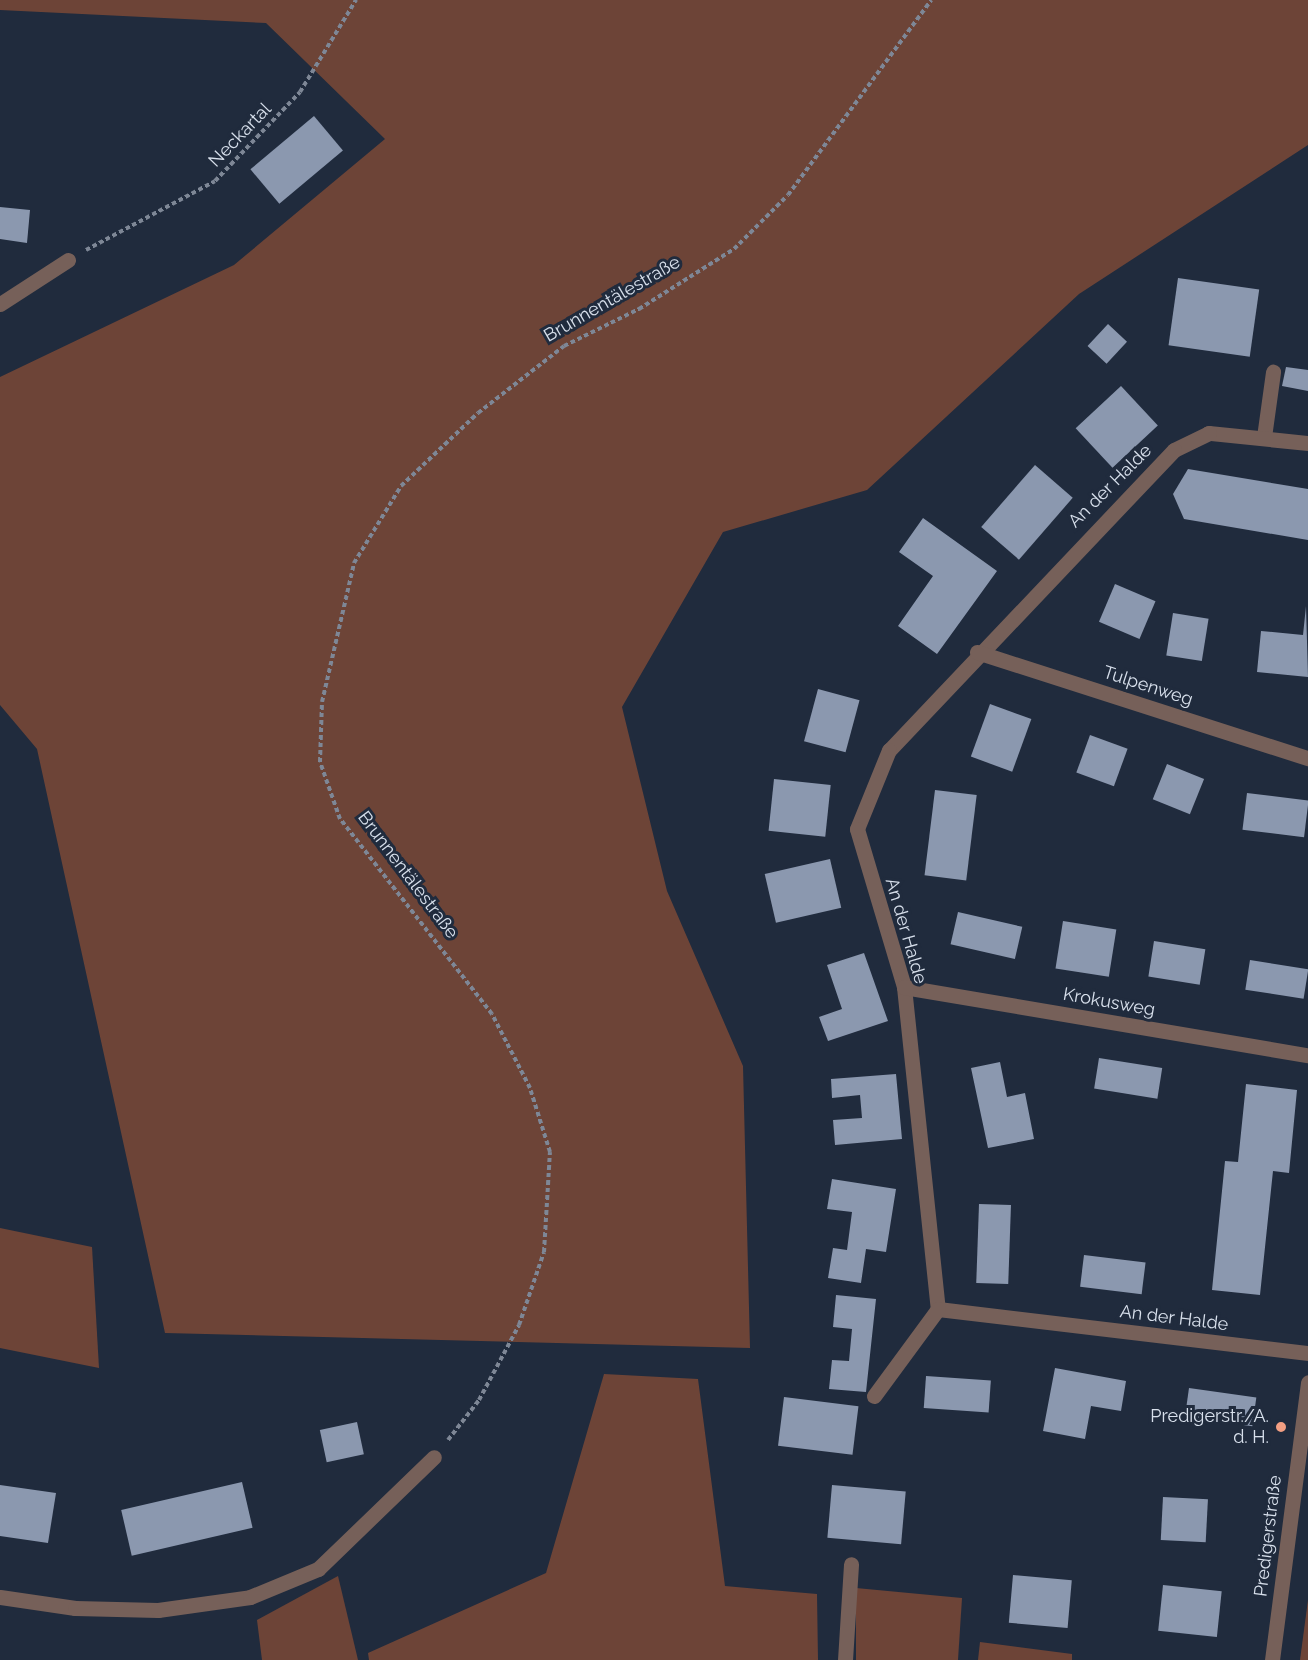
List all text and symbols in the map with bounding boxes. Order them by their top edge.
street label: Neckartal [204,99,276,171]
street label: Brunnentälestraße [540,251,684,347]
street label: An der Halde [1064,440,1156,532]
street label: Tulpenweg [1100,661,1196,711]
street label: Brunnentälestraße [353,807,463,943]
street label: An der Halde [881,875,931,987]
street label: Krokusweg [1061,983,1157,1021]
street label: An der Halde [1118,1301,1230,1335]
place label: Predigerstr./A. d. H. [1150,1406,1269,1448]
marker: Predigerstr./A. d. H. [1274,1420,1288,1434]
street label: Predigerstraße [1250,1474,1286,1598]

